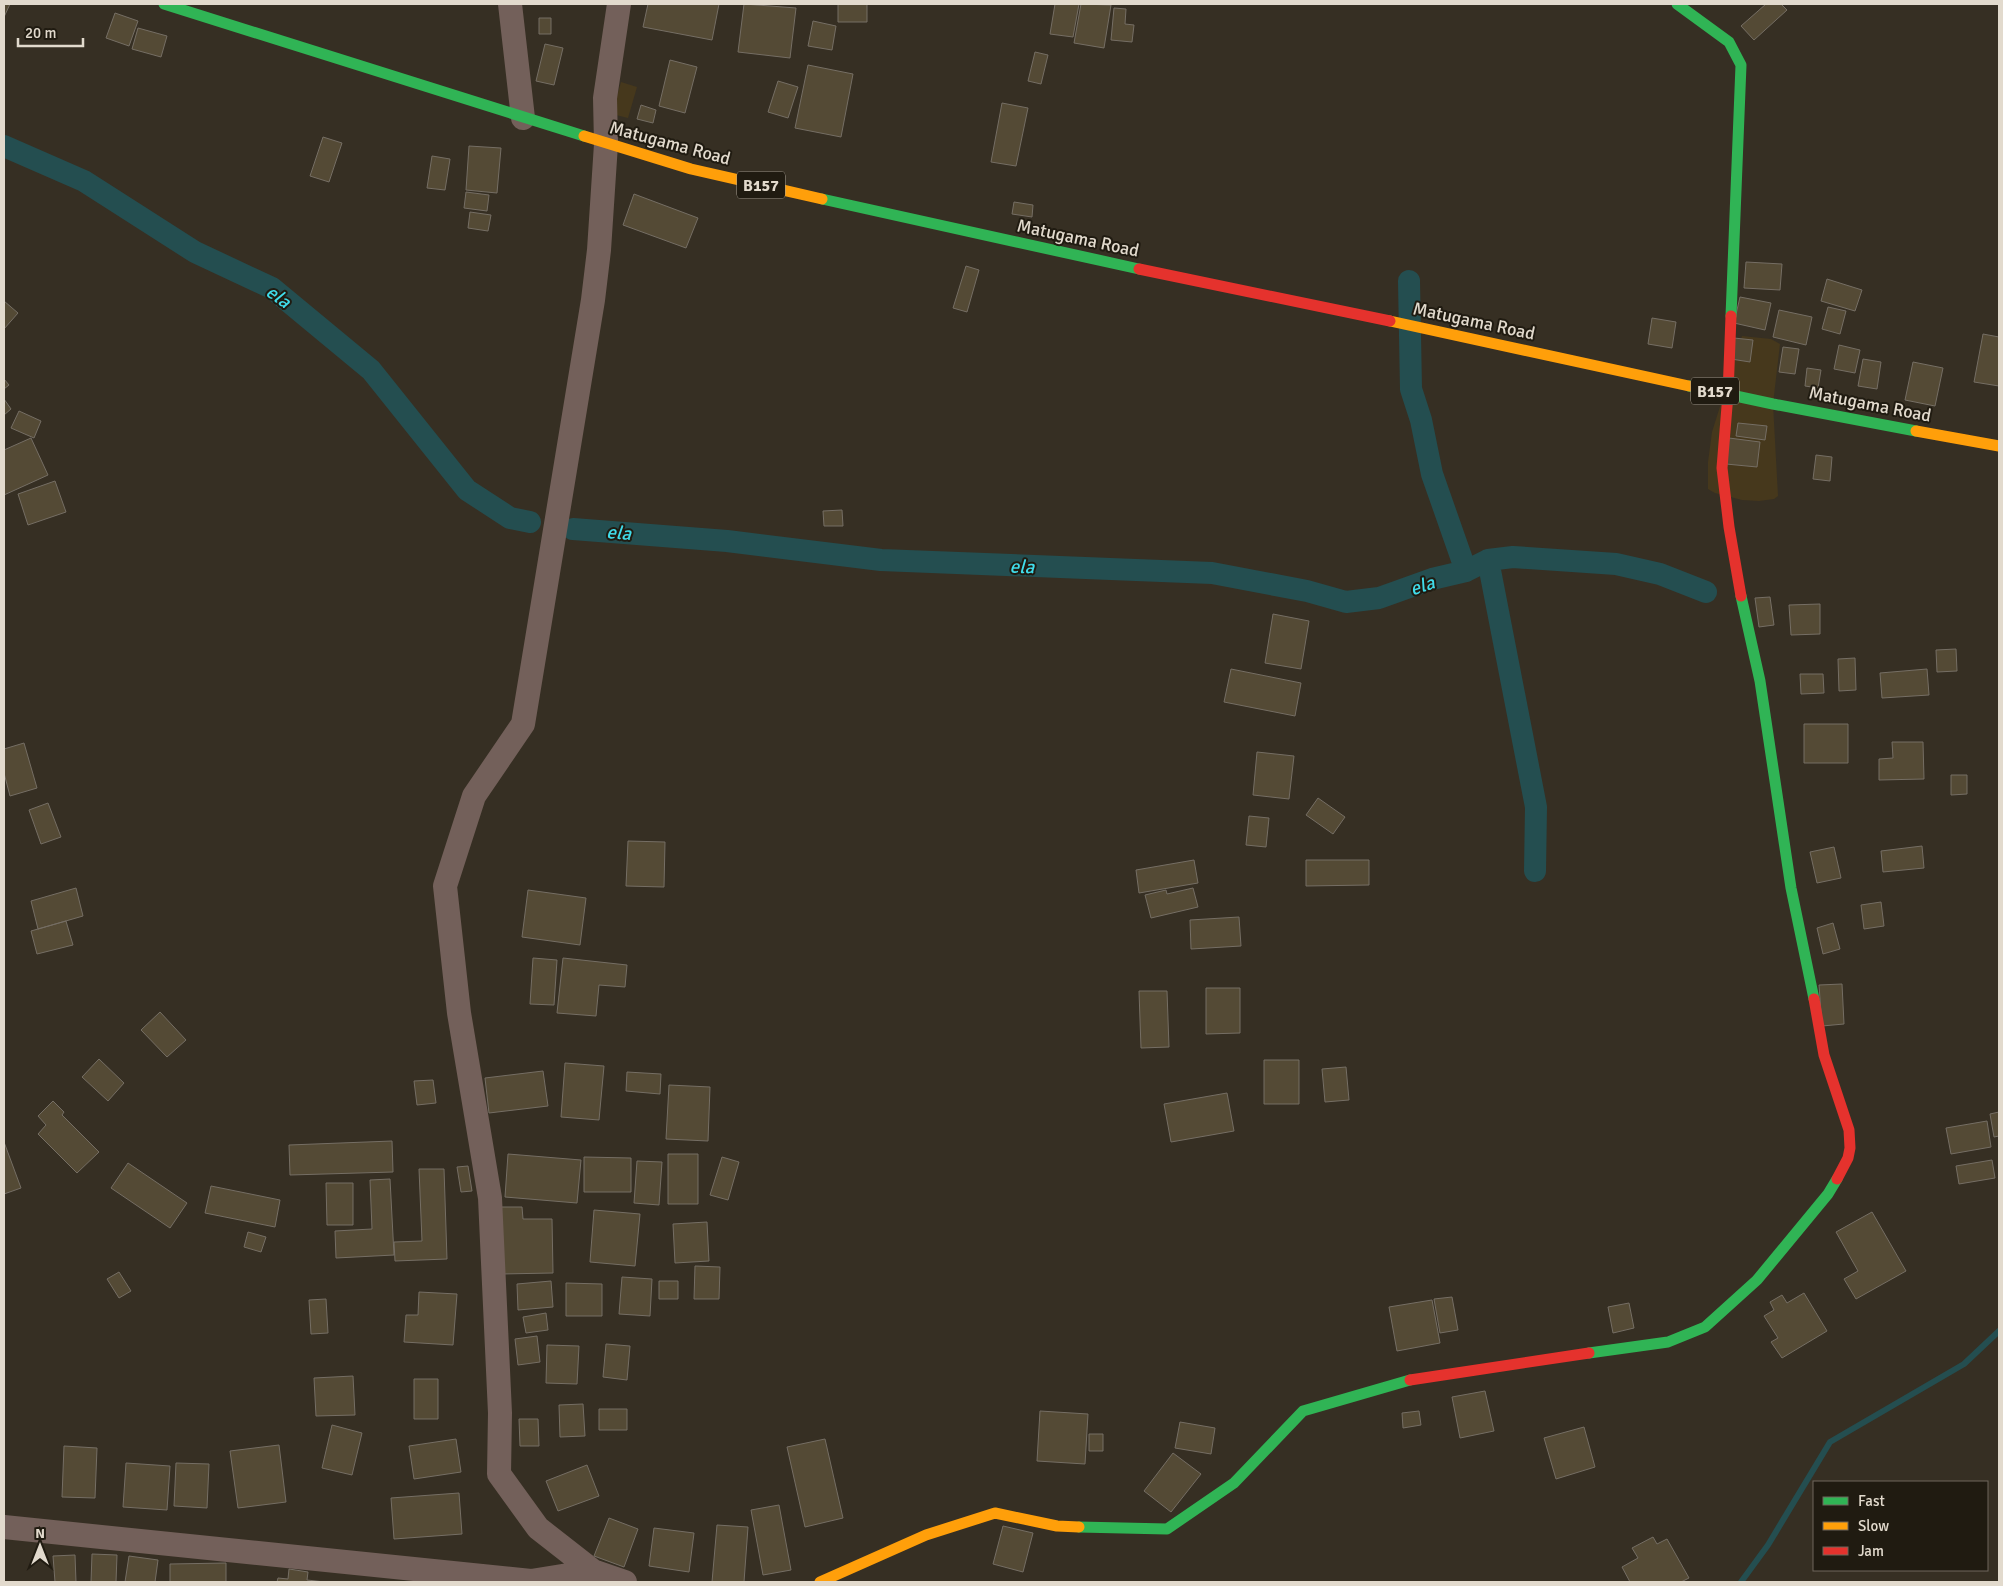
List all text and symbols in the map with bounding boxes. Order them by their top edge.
scale bar [18,15,82,47]
text: 20 m [25,24,56,42]
street label: Matugama Road [607,116,733,170]
road number: B157 [737,172,785,198]
street label: Matugama Road [1015,214,1141,262]
water label: ela [261,280,297,315]
street label: Matugama Road [1411,297,1537,345]
road number: B157 [1691,378,1739,404]
street label: Matugama Road [1807,381,1933,427]
water label: ela [606,520,634,546]
water label: ela [1009,555,1036,579]
water label: ela [1407,570,1439,601]
legend [1813,1481,1988,1571]
text: Fast [1858,1492,1885,1510]
text: Slow [1858,1517,1889,1535]
north arrow [15,1521,65,1571]
text: N [35,1525,45,1542]
text: Jam [1858,1542,1884,1560]

